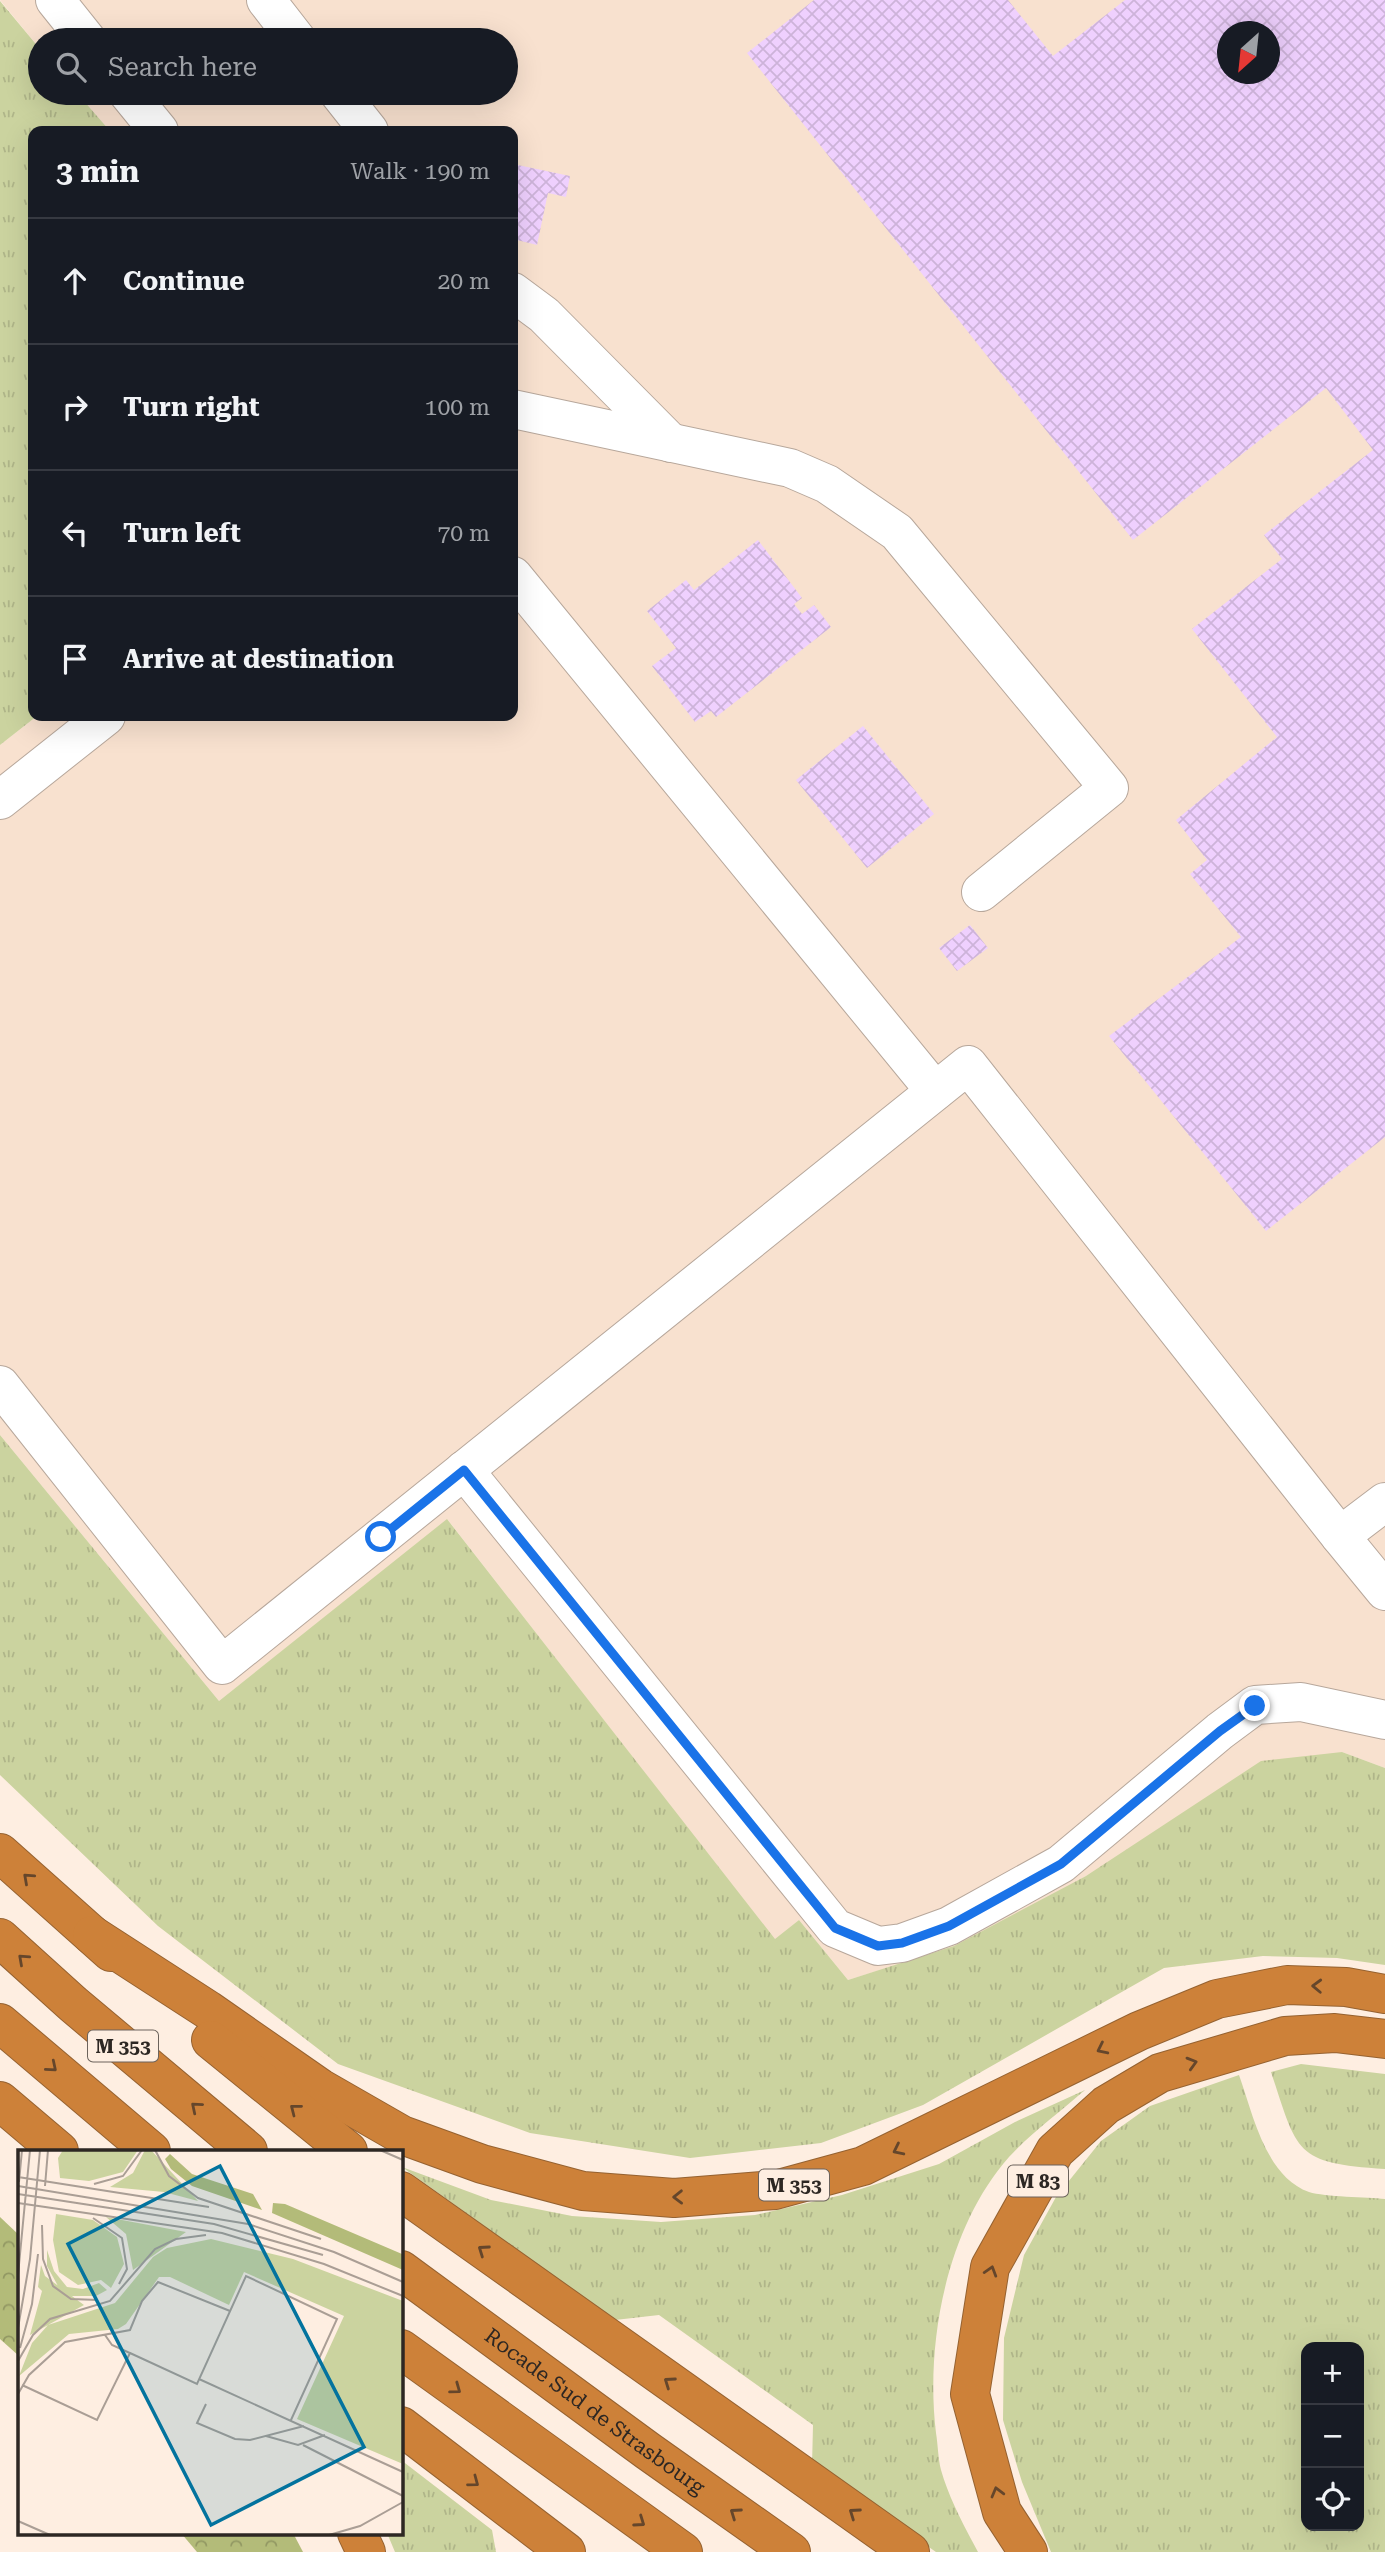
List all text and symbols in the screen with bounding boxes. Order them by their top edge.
north arrow [1217,21,1280,84]
search box [28,28,518,105]
icon: search [52,48,90,86]
text: Search here [108,52,257,82]
text: 3 min [56,154,139,189]
text: Walk · 190 m [351,158,490,185]
icon: ahead [56,262,94,300]
text: Continue [123,266,245,296]
text: 20 m [437,268,490,295]
icon: right [56,388,94,426]
text: Turn right [123,392,259,422]
text: 100 m [425,394,490,421]
icon: left [56,514,94,552]
text: Turn left [123,518,241,548]
text: 70 m [437,520,490,547]
icon: arrive [56,640,94,678]
text: Arrive at destination [123,644,394,674]
route start [365,1521,396,1552]
route end [1239,1690,1270,1721]
one-way arrow [23,1874,36,1886]
one-way arrow [19,1955,32,1967]
one-way arrow [1312,1979,1323,1994]
road number: M 353 [88,2030,158,2062]
one-way arrow [1097,2041,1109,2055]
one-way arrow [1186,2057,1198,2072]
one-way arrow [43,2059,56,2071]
one-way arrow [191,2103,204,2115]
one-way arrow [290,2104,302,2117]
one-way arrow [893,2141,905,2155]
inset map [18,2150,402,2534]
road number: M 83 [1008,2166,1068,2196]
road number: M 353 [759,2170,829,2200]
one-way arrow [672,2190,683,2205]
one-way arrow [478,2246,491,2258]
one-way arrow [982,2265,997,2277]
street label: Rocade Sud de Strasbourg [480,2323,710,2499]
map controls [1301,2342,1364,2531]
button: + [1301,2342,1364,2405]
one-way arrow [664,2378,677,2390]
one-way arrow [448,2381,461,2393]
button: − [1301,2405,1364,2468]
button: locate [1301,2468,1364,2531]
one-way arrow [467,2474,479,2487]
one-way arrow [990,2486,1005,2498]
one-way arrow [730,2509,743,2521]
one-way arrow [849,2509,862,2521]
one-way arrow [632,2514,645,2526]

